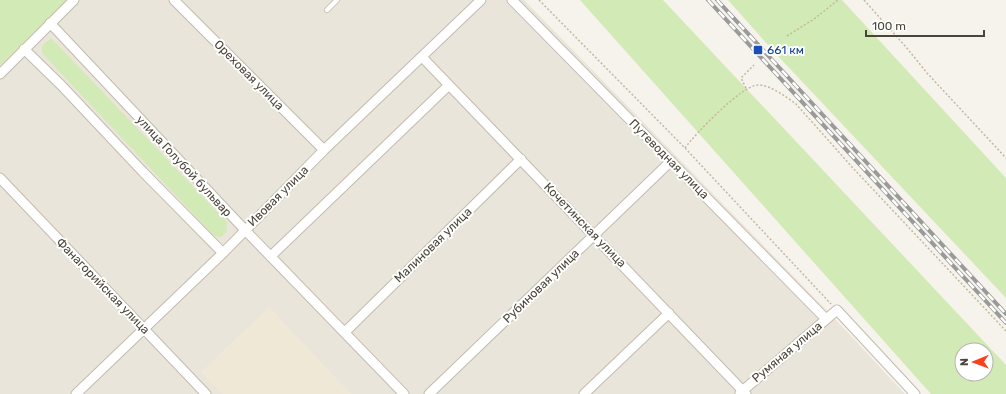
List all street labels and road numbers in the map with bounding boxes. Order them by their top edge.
street label: Ореховая улица [211,37,287,113]
street label: улица Голубой бульвар [133,112,235,220]
street label: Путеводная улица [626,116,712,202]
street label: Ивовая улица [245,163,311,229]
street label: Кочетинская улица [541,180,629,270]
street label: Малиновая улица [391,205,475,285]
street label: Фанагорийская улица [53,235,153,337]
street label: Рубиновая улица [500,246,582,326]
street label: Румяная улица [749,319,825,385]

